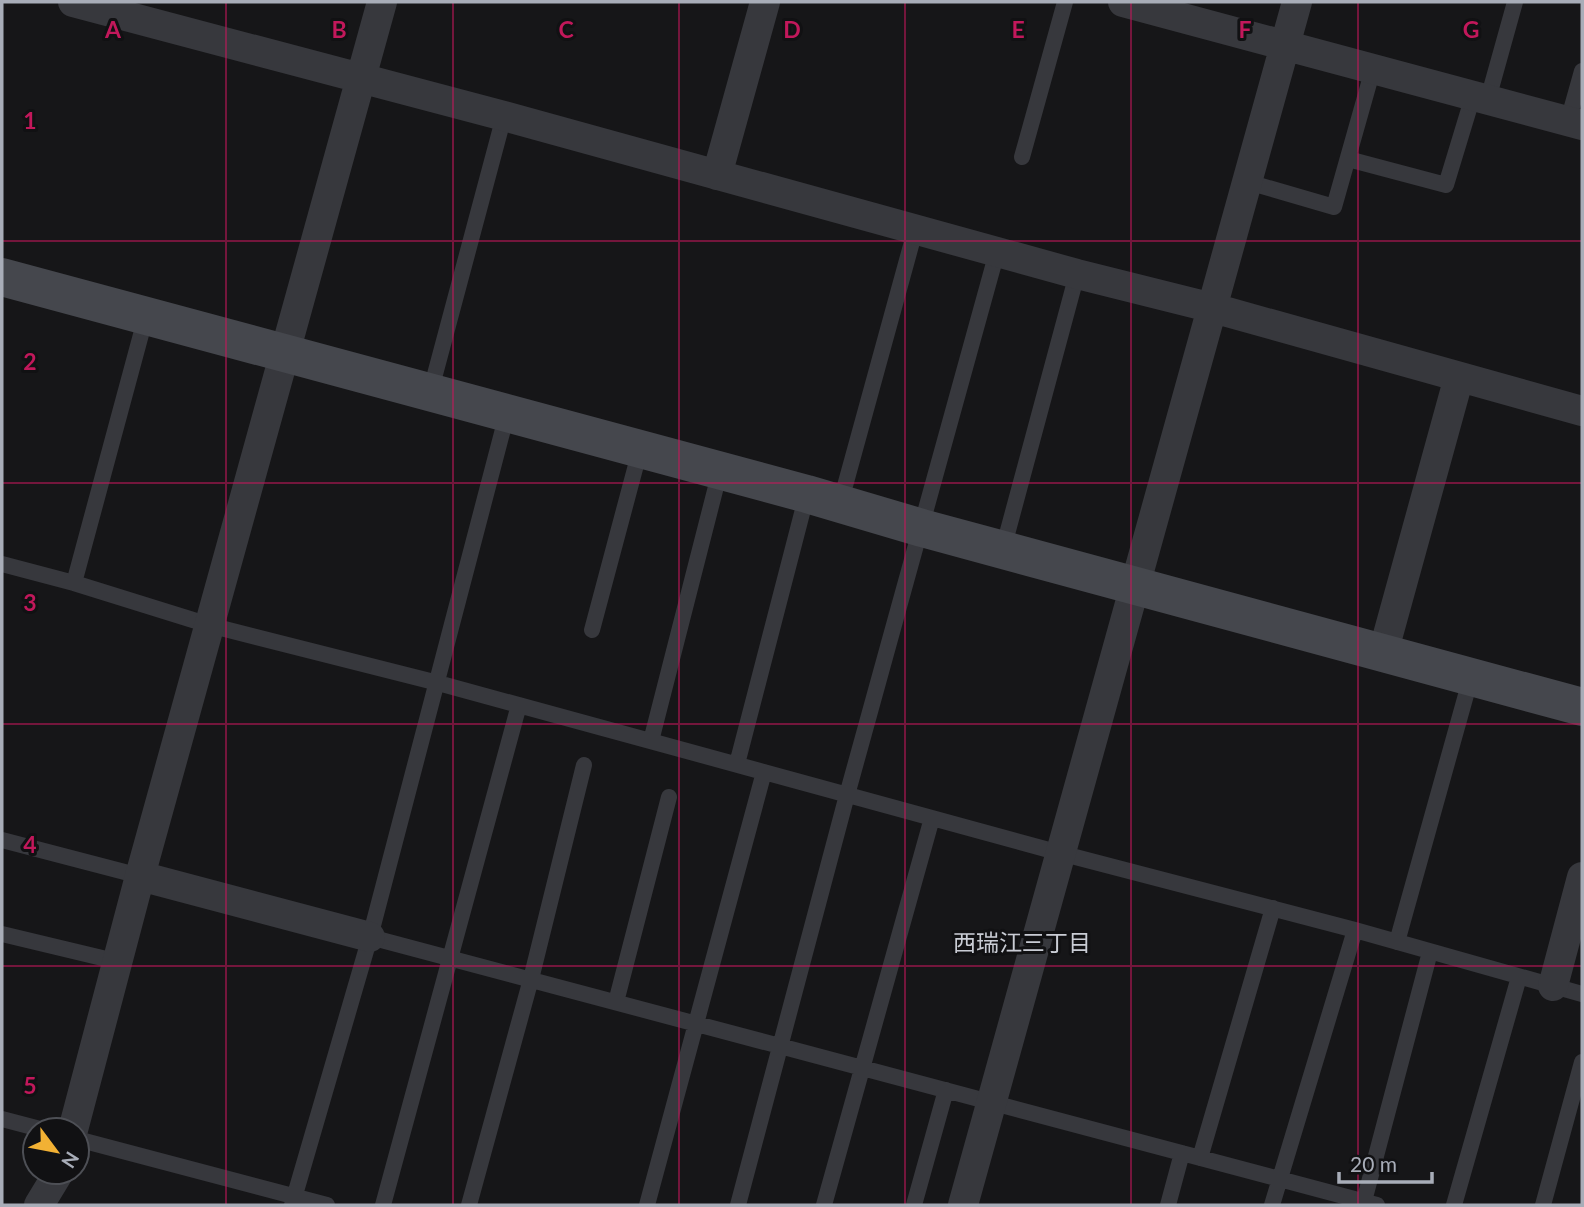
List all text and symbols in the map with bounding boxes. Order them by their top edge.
text: A [104,15,122,43]
text: B [331,15,347,43]
text: C [558,15,574,43]
text: D [783,15,801,43]
text: E [1011,15,1025,43]
text: F [1238,15,1252,43]
text: G [1463,15,1479,43]
text: 1 [23,106,37,134]
text: 2 [23,347,37,375]
text: 3 [23,588,37,616]
text: 4 [23,830,37,858]
district label: 西瑞江三丁目 [953,928,1091,956]
text: 5 [23,1071,37,1099]
north arrow [21,1116,91,1186]
scale bar [1339,1140,1432,1184]
text: N [57,1148,84,1173]
text: 20 m [1350,1151,1397,1176]

